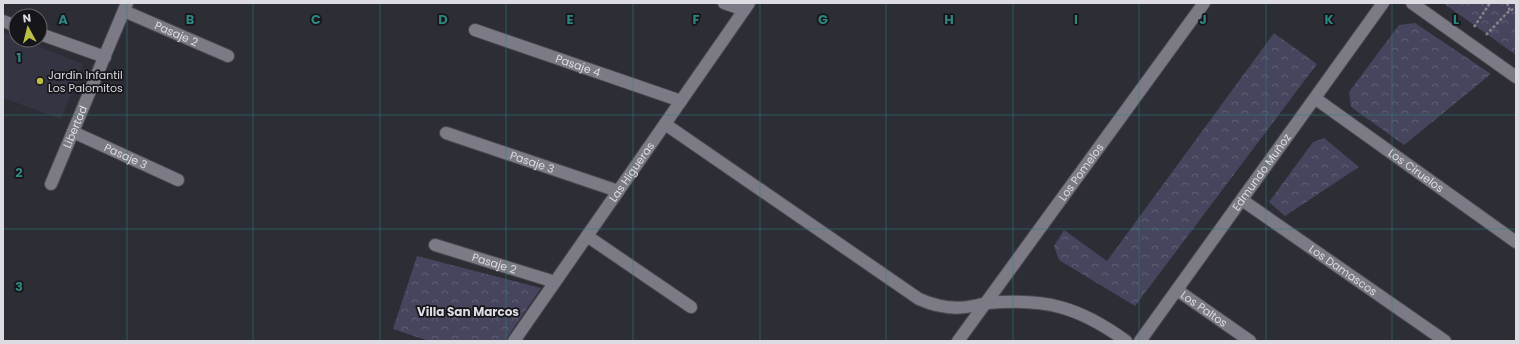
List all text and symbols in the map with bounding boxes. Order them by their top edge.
north arrow [8,8,48,48]
text: N [22,10,32,27]
text: A [58,10,68,29]
text: B [186,10,195,29]
text: C [311,10,321,29]
text: D [438,10,448,29]
text: E [566,10,574,29]
text: F [692,10,700,29]
text: G [818,10,828,29]
text: H [944,10,954,29]
text: I [1074,10,1078,29]
text: J [1199,10,1207,29]
text: K [1324,10,1334,29]
text: L [1453,10,1459,29]
street label: Pasaje 2 [152,17,201,50]
text: 1 [17,48,21,67]
street label: Pasaje 4 [554,50,603,81]
place label: Jardín Infantil Los Palomitos [48,67,123,96]
marker: Jardín Infantil Los Palomitos [35,76,45,86]
street label: Libertad [59,103,91,151]
street label: Edmundo Muñoz [1228,130,1295,214]
street label: Las Higueras [605,138,658,205]
street label: Pasaje 3 [102,139,150,173]
street label: Los Pomelos [1055,140,1107,204]
street label: Los Ciruelos [1385,145,1447,196]
street label: Pasaje 3 [508,147,557,177]
text: 2 [15,163,23,182]
street label: Los Damascos [1306,241,1381,300]
street label: Pasaje 2 [470,249,519,278]
text: 3 [15,277,23,296]
street label: Los Paltos [1177,287,1231,331]
district label: Villa San Marcos [417,303,519,320]

